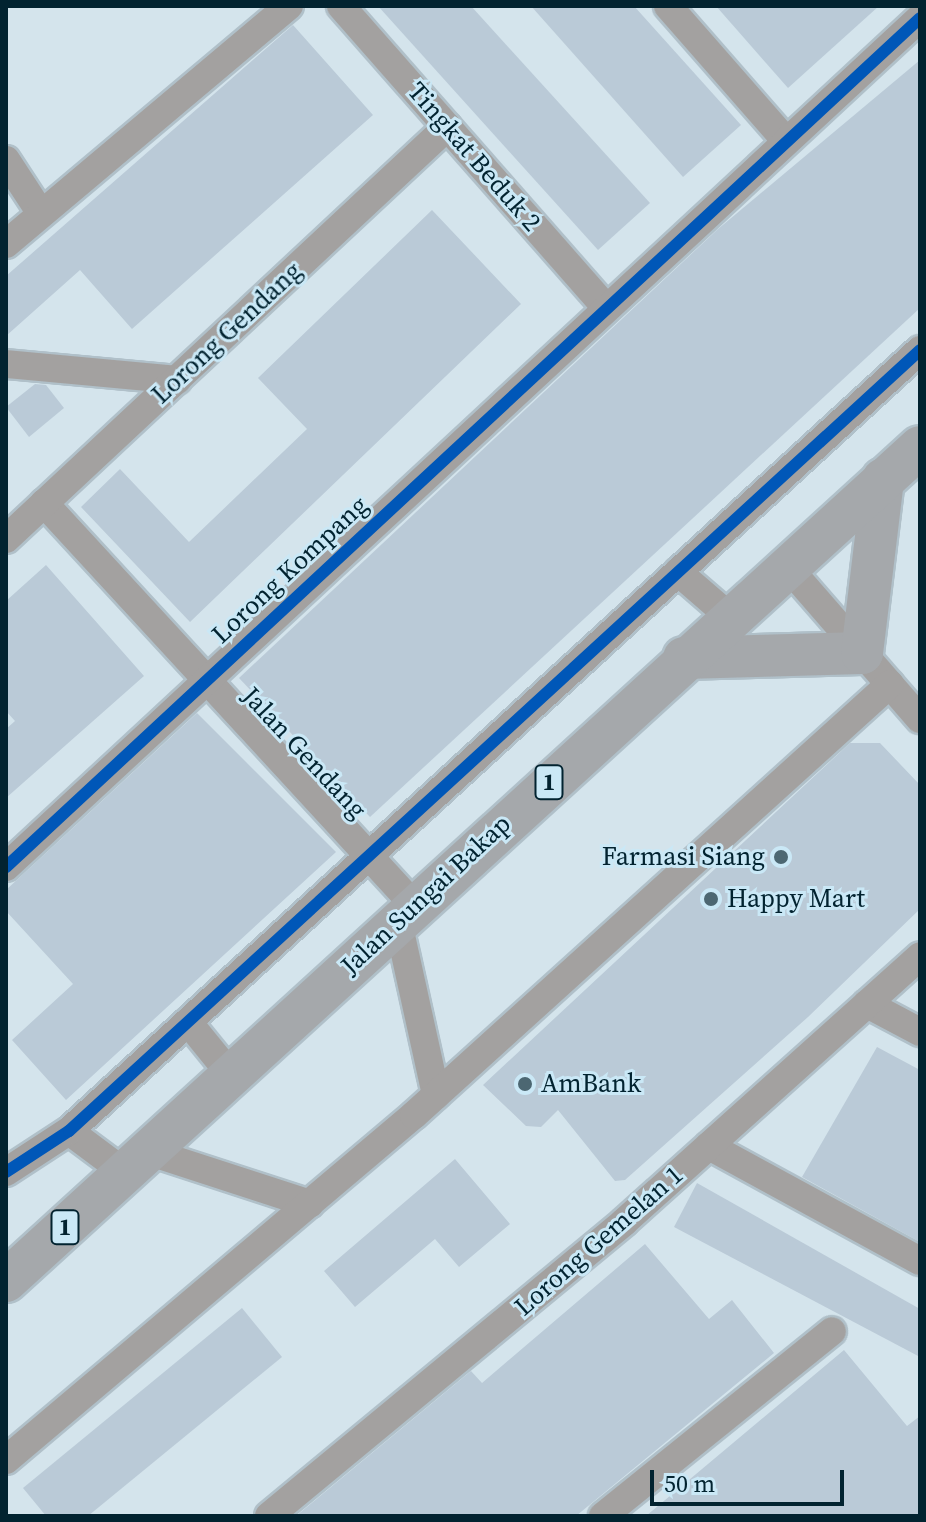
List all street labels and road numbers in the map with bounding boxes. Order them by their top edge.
street label: Tingkat Beduk 2 [401,76,547,238]
street label: Lorong Gendang [146,256,308,410]
street label: Lorong Kompang [206,490,374,650]
street label: Jalan Gendang [235,681,373,825]
road number: 1 [533,762,565,802]
street label: Jalan Sungai Bakap [335,808,517,982]
street label: Lorong Gemelan 1 [508,1159,690,1323]
road number: 1 [49,1207,81,1247]

